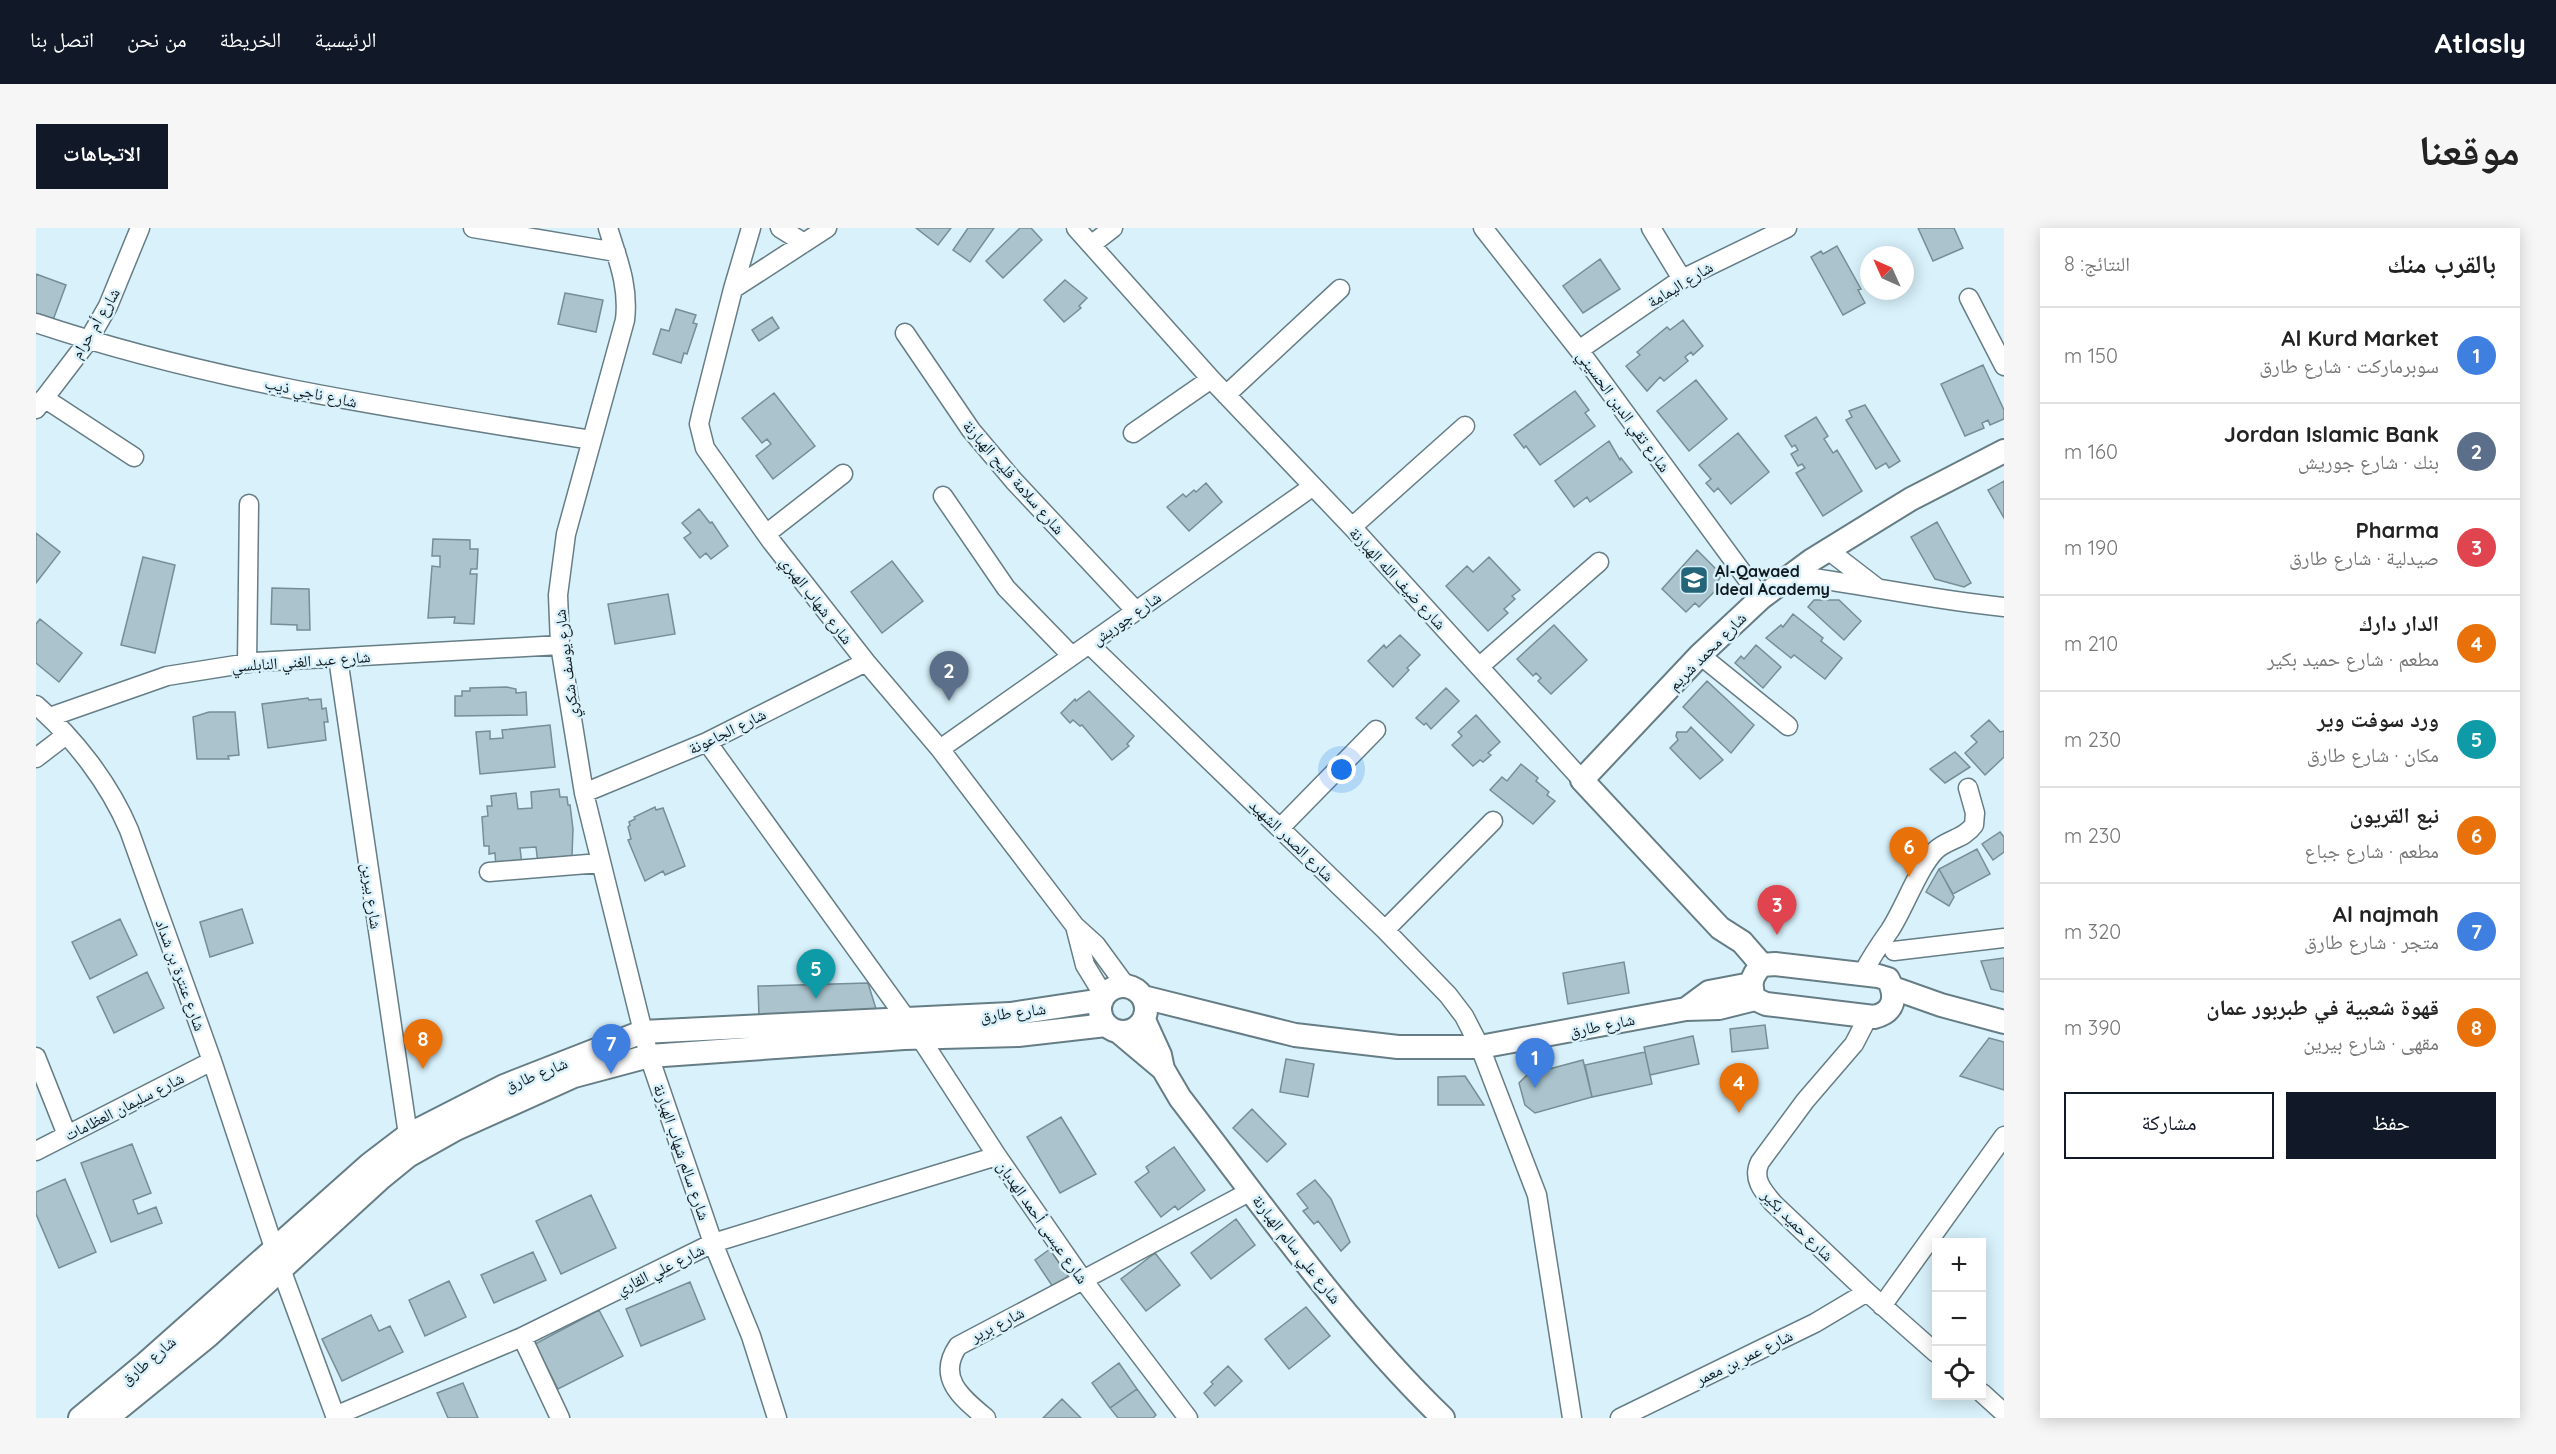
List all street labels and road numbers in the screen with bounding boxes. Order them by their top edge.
street label: شارع اليمامة [1644,257,1717,312]
street label: شارع أم حرام [66,284,125,363]
street label: شارع تقي الدين الحسيني [1571,346,1675,478]
street label: شارع ناجي ذيب [262,372,359,415]
street label: شارع سلامة فليح الهبارنة [958,416,1069,539]
street label: شارع ضيف الله الهبارنة [1345,523,1451,634]
street label: شارع شهاب الهبري [774,552,858,650]
street label: شارع جوريش [1087,587,1165,650]
street label: شارع يوسف شكري [549,608,586,720]
street label: شارع محمد شريم [1664,608,1751,695]
street label: شارع عبد الغني النابلسي [231,646,371,679]
street label: شارع الجاعونة [685,704,770,759]
street label: شارع الصدر الشهيد [1245,795,1338,886]
street label: شارع بيرين [356,862,387,930]
street label: شارع عنترة بن شداد [151,916,210,1034]
street label: شارع طارق [979,998,1047,1027]
street label: شارع طارق [1568,1009,1636,1042]
street label: شارع طارق [502,1052,571,1097]
street label: شارع سليمان العظامات [61,1067,187,1146]
street label: شارع سالم شهاب الهبارنة [648,1081,715,1223]
street label: شارع عيسى أحمد الهدبان [992,1157,1093,1288]
street label: شارع حميد بكير [1757,1184,1838,1266]
street label: شارع علي سالم الهبارنة [1246,1191,1346,1309]
street label: شارع علي القاري [613,1239,709,1302]
street label: شارع برير [966,1302,1028,1347]
street label: شارع عمر بن معمر [1691,1325,1796,1390]
street label: شارع طارق [116,1331,180,1390]

